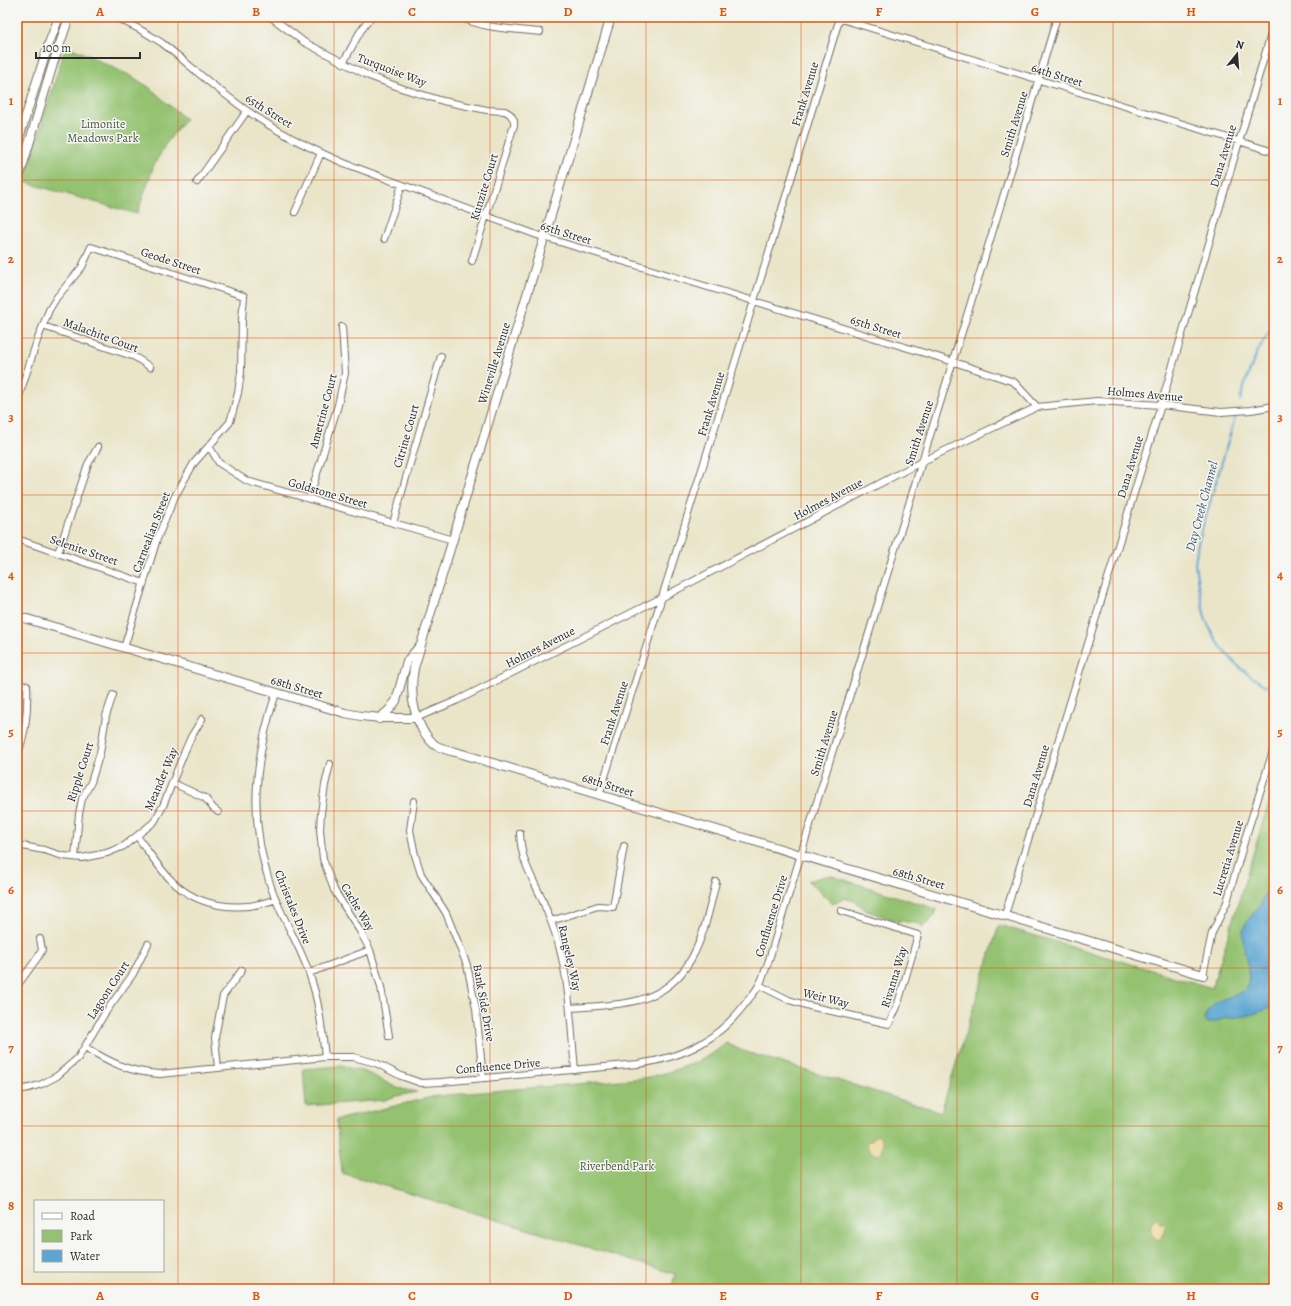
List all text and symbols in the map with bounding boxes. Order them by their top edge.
text: A [95,3,105,20]
text: B [252,3,260,20]
text: C [408,3,416,20]
text: D [563,3,573,20]
text: E [719,3,727,20]
text: F [876,3,883,20]
text: G [1031,3,1039,20]
text: H [1186,3,1196,20]
scale bar [36,34,140,60]
north arrow [1217,34,1257,74]
text: N [1234,37,1246,53]
text: 100 m [42,40,71,56]
street label: Turquoise Way [355,49,429,91]
street label: Frank Avenue [788,60,822,128]
street label: 64th Street [1029,60,1085,90]
street label: Smith Avenue [996,89,1032,159]
street label: 65th Street [242,90,296,132]
text: 1 [9,92,14,109]
text: 1 [1278,92,1283,109]
park label: Limonite Meadows Park [67,116,139,146]
street label: Dana Avenue [1206,123,1240,189]
street label: Kunzite Court [466,152,502,222]
street label: 65th Street [538,218,594,248]
street label: Geode Street [139,244,203,278]
text: 2 [8,250,15,267]
text: 2 [1277,250,1284,267]
street label: 65th Street [848,312,904,342]
street label: Malachite Court [61,314,141,356]
street label: Wineville Avenue [474,320,514,407]
street label: Frank Avenue [694,370,728,438]
street label: Ametrine Court [305,372,341,451]
street label: Holmes Avenue [1106,383,1184,405]
street label: Smith Avenue [901,398,937,468]
street label: Citrine Court [389,402,423,470]
text: 3 [8,408,14,425]
text: 3 [1277,408,1283,425]
street label: Dana Avenue [1113,434,1147,500]
water label: Day Creek Channel [1181,458,1222,553]
street label: Goldstone Street [287,474,370,512]
street label: Holmes Avenue [791,474,865,524]
street label: Carnealian Street [128,489,174,575]
street label: Selenite Street [48,531,120,569]
text: 4 [8,566,14,583]
text: 4 [1277,566,1283,583]
street label: Holmes Avenue [503,623,577,671]
street label: 68th Street [269,672,325,702]
street label: Frank Avenue [596,679,632,747]
street label: Smith Avenue [806,708,842,778]
text: 5 [8,723,14,740]
text: 5 [1277,723,1283,740]
street label: Ripple Court [63,740,97,804]
street label: Dana Avenue [1019,743,1053,809]
street label: Meander Way [141,744,182,813]
street label: 68th Street [580,770,636,800]
street label: Lucretia Avenue [1209,818,1247,898]
street label: 68th Street [891,863,947,893]
street label: Christales Drive [271,868,315,946]
street label: Confluence Drive [751,873,791,959]
street label: Cache Way [337,880,379,935]
text: 6 [8,881,14,898]
text: 6 [1277,881,1283,898]
street label: Rangeley Way [555,923,586,993]
street label: Rivanna Way [877,944,911,1010]
street label: Lagoon Court [83,958,133,1022]
street label: Bank Side Drive [469,963,499,1043]
street label: Weir Way [800,984,851,1012]
text: 7 [8,1039,14,1056]
text: 7 [1277,1039,1283,1056]
street label: Confluence Drive [455,1054,541,1078]
park label: Riverbend Park [579,1158,655,1174]
text: 8 [8,1197,14,1214]
text: 8 [1277,1197,1283,1214]
legend [34,1200,164,1272]
text: Road [70,1208,96,1224]
text: Park [70,1228,93,1244]
text: Water [69,1248,100,1264]
text: A [95,1287,105,1304]
text: B [252,1287,260,1304]
text: C [408,1287,416,1304]
text: D [563,1287,573,1304]
text: E [719,1287,727,1304]
text: F [876,1287,883,1304]
text: G [1031,1287,1039,1304]
text: H [1186,1287,1196,1304]

